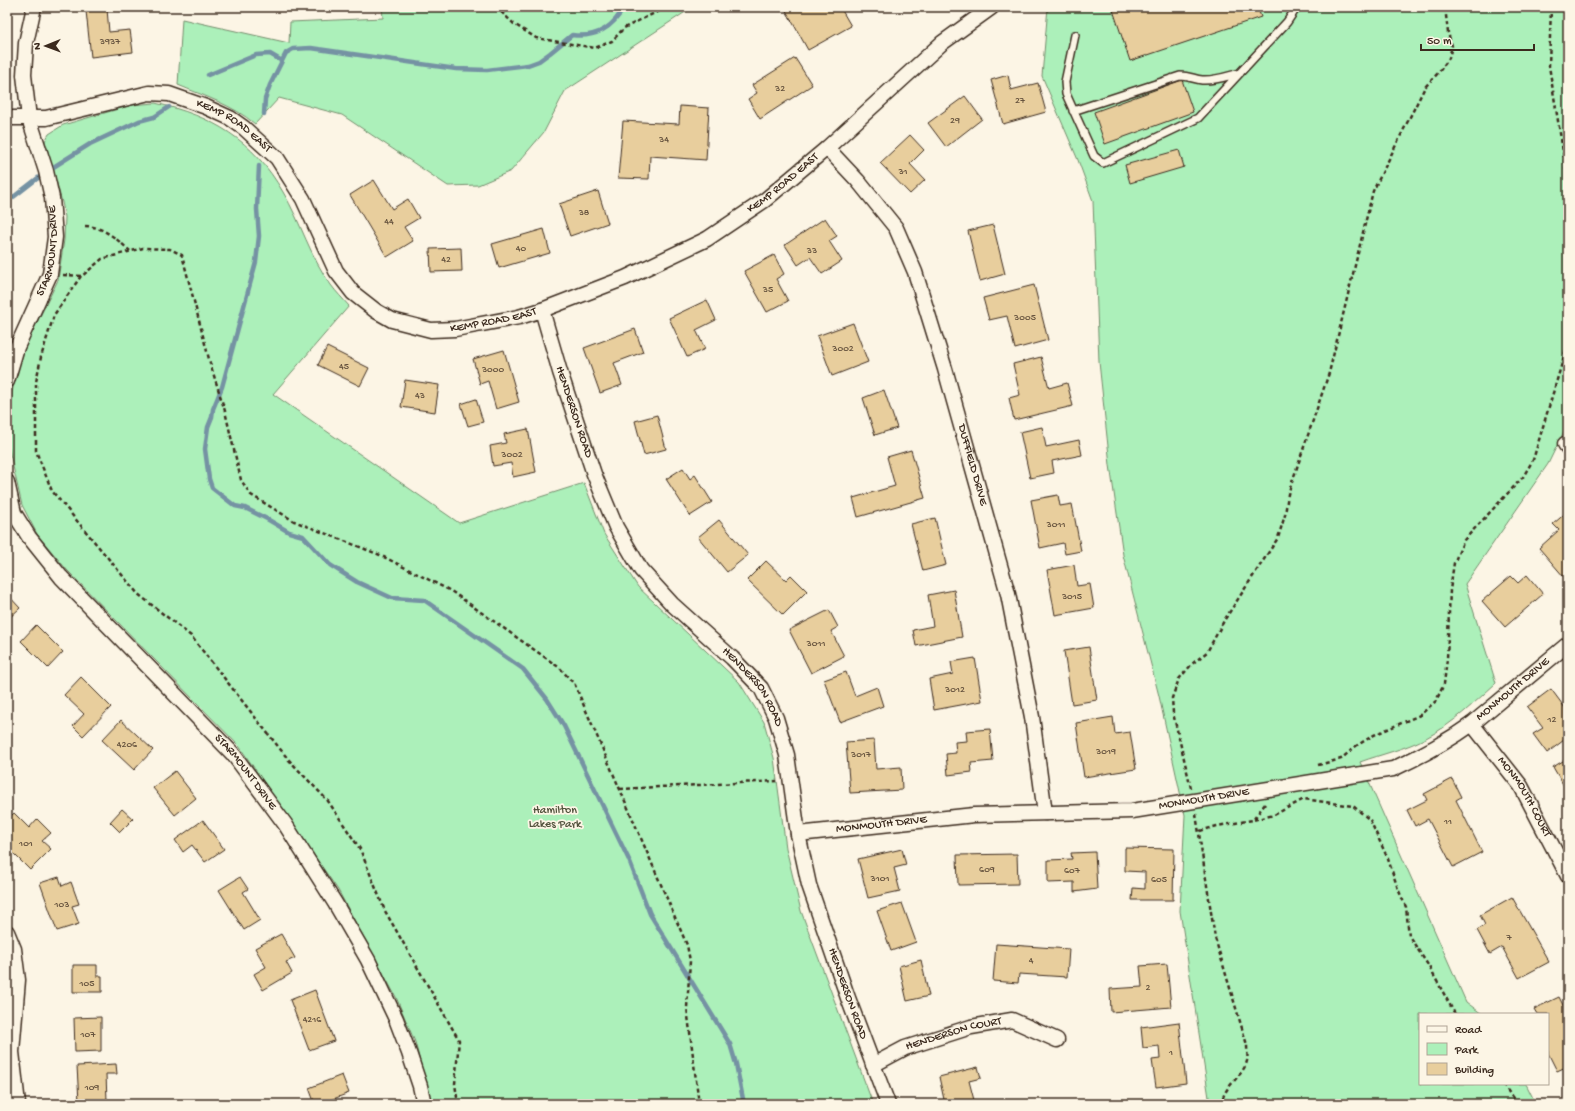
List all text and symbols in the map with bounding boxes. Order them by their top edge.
north arrow [26,26,66,66]
scale bar [1421,26,1534,52]
text: 50 m [1427,35,1452,49]
house number: 3937 [99,36,121,48]
text: N [32,42,44,50]
house number: 32 [774,83,785,95]
house number: 27 [1015,95,1026,107]
street label: KEMP ROAD EAST [194,97,275,157]
house number: 29 [950,115,960,127]
house number: 34 [658,134,669,146]
street label: KEMP ROAD EAST [745,150,823,217]
house number: 31 [897,166,908,178]
street label: STARMOUNT DRIVE [34,205,62,299]
house number: 38 [578,207,590,219]
house number: 44 [384,216,394,228]
house number: 40 [516,243,527,255]
house number: 33 [806,245,817,257]
house number: 42 [441,254,451,266]
house number: 35 [762,284,773,296]
street label: KEMP ROAD EAST [450,305,540,336]
house number: 3005 [1013,312,1036,324]
house number: 3002 [831,343,854,355]
house number: 45 [339,361,349,373]
house number: 3000 [481,364,504,376]
street label: HENDERSON ROAD [552,365,595,460]
house number: 43 [415,390,425,402]
street label: DUFFIELD DRIVE [954,422,990,508]
house number: 3002 [500,449,523,461]
house number: 3011 [1046,519,1065,531]
house number: 3015 [1061,591,1082,603]
house number: 3011 [806,638,825,650]
street label: HENDERSON ROAD [719,645,785,728]
street label: MONMOUTH DRIVE [1474,655,1553,724]
house number: 3012 [944,684,965,696]
house number: 12 [1547,714,1557,726]
street label: STARMOUNT DRIVE [211,732,280,813]
house number: 4206 [117,739,138,751]
house number: 3019 [1095,746,1116,758]
house number: 3017 [850,749,872,761]
street label: MONMOUTH COURT [1494,754,1554,841]
street label: MONMOUTH DRIVE [1158,785,1251,814]
park label: Hamilton Lakes Park [529,804,583,832]
street label: MONMOUTH DRIVE [835,813,928,837]
house number: 11 [1443,816,1452,828]
house number: 101 [18,838,33,850]
house number: 609 [979,864,995,876]
house number: 607 [1064,865,1081,877]
house number: 3101 [870,873,889,885]
house number: 605 [1151,874,1167,886]
house number: 103 [54,899,69,911]
house number: 7 [1505,932,1512,944]
street label: HENDERSON ROAD [824,946,870,1041]
house number: 4 [1029,955,1034,967]
house number: 105 [79,978,94,990]
house number: 2 [1146,982,1151,994]
legend [1419,1013,1549,1085]
house number: 4216 [303,1014,322,1026]
street label: HENDERSON COURT [904,1015,1004,1054]
text: Road [1455,1024,1482,1038]
house number: 107 [80,1029,96,1041]
text: Park [1454,1044,1480,1058]
house number: 1 [1168,1047,1173,1059]
text: Building [1454,1064,1494,1078]
house number: 109 [84,1082,99,1094]

